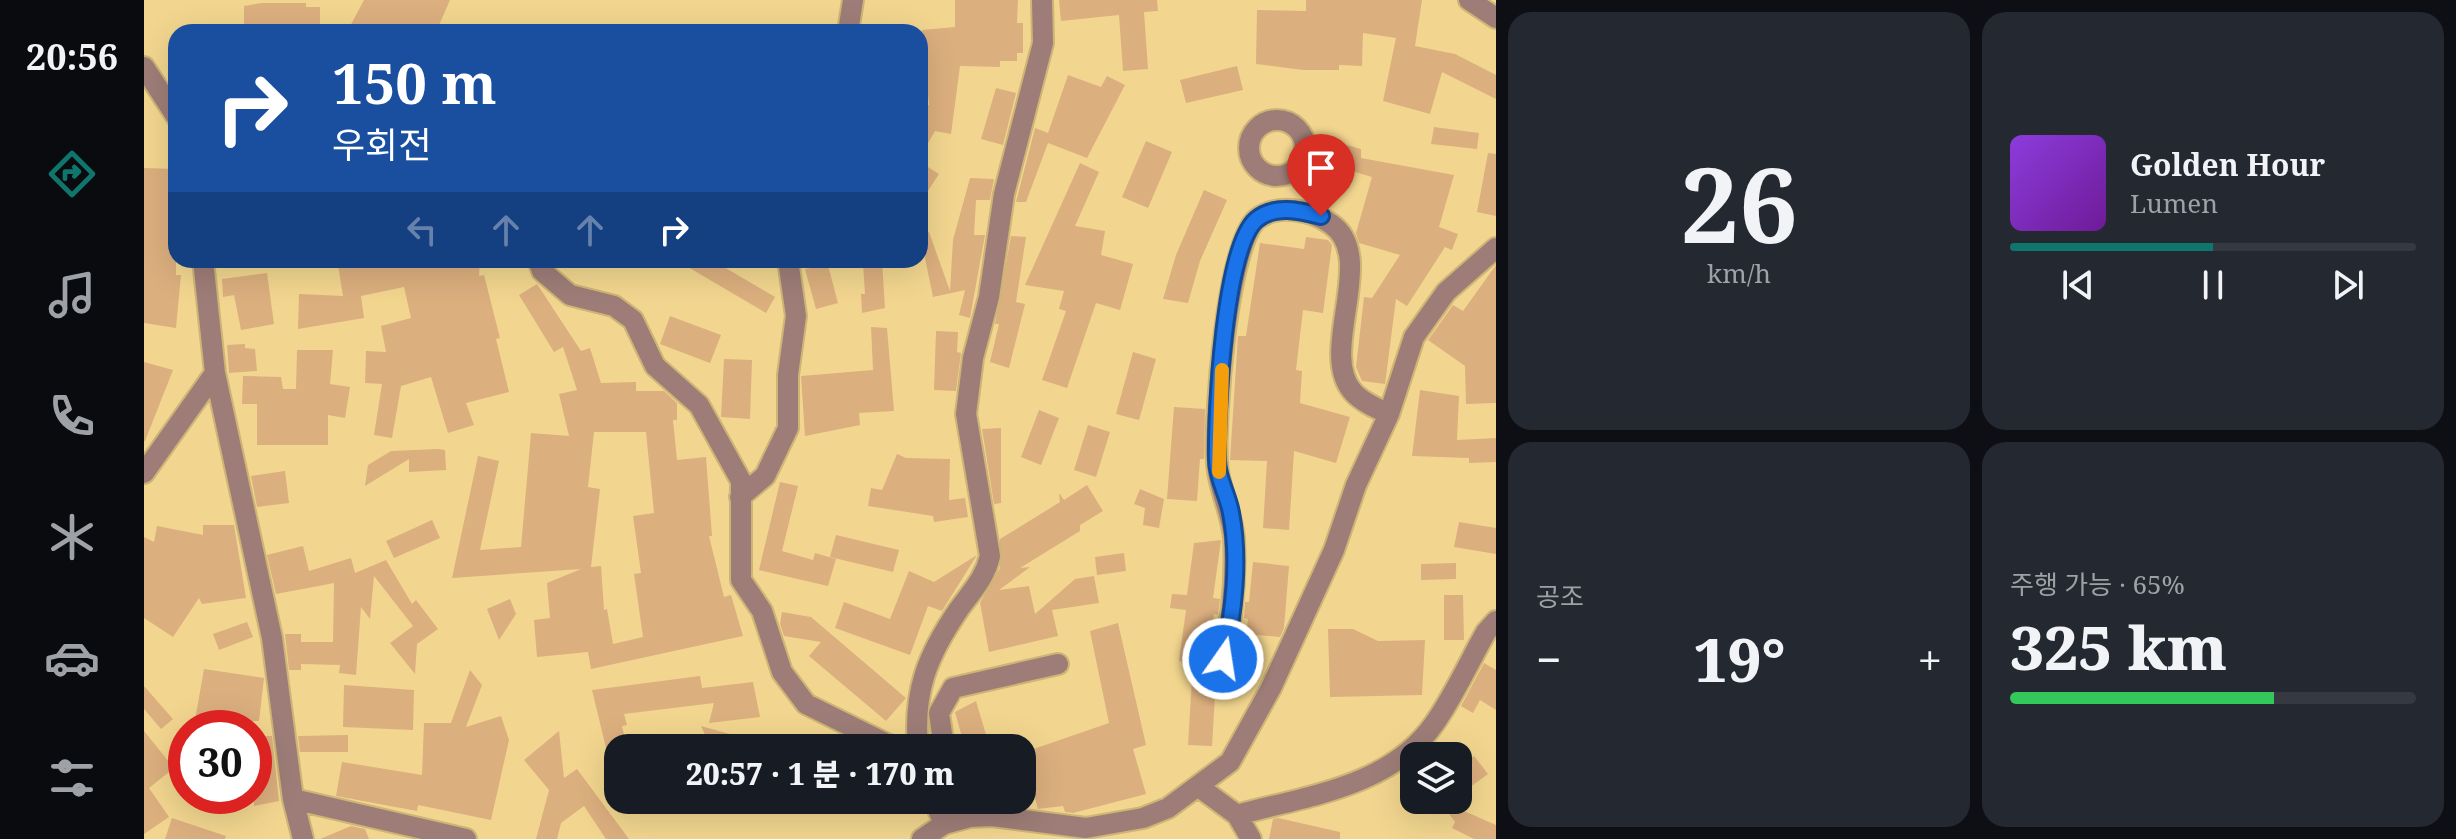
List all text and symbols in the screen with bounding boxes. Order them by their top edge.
text: 20:56 [26,32,118,81]
text: 150 m [332,44,497,120]
icon: right [200,56,304,160]
text: 우회전 [332,120,431,169]
text: 26 [1680,132,1798,273]
pin [1287,134,1355,216]
text: Golden Hour [2130,144,2325,185]
icon: directions [44,146,100,202]
icon: arrive [1299,146,1343,190]
text: Lumen [2130,185,2218,221]
icon: left [400,208,444,252]
icon: ahead [484,208,528,252]
icon: ahead [568,208,612,252]
icon: right [652,208,696,252]
text: km/h [1707,255,1771,291]
icon: previous [2056,263,2100,307]
icon: pause [2191,263,2235,307]
icon: next [2326,263,2370,307]
icon: music [44,267,100,323]
icon: phone [44,388,100,444]
icon: climate [44,509,100,565]
text: 주행 가능 · 65% [2010,566,2185,602]
text: 공조 [1536,578,1584,614]
text: 325 km [2010,606,2227,688]
position arrow [1181,617,1265,701]
text: 19° [1693,618,1785,700]
text: − [1536,629,1561,689]
text: + [1917,629,1942,689]
icon: car [44,630,100,686]
speed limit sign: 30 [168,710,272,814]
map controls [1400,742,1472,814]
button: layers [1400,742,1472,814]
icon: filters [44,750,100,806]
text: 20:57 · 1 분 · 170 m [686,753,954,794]

